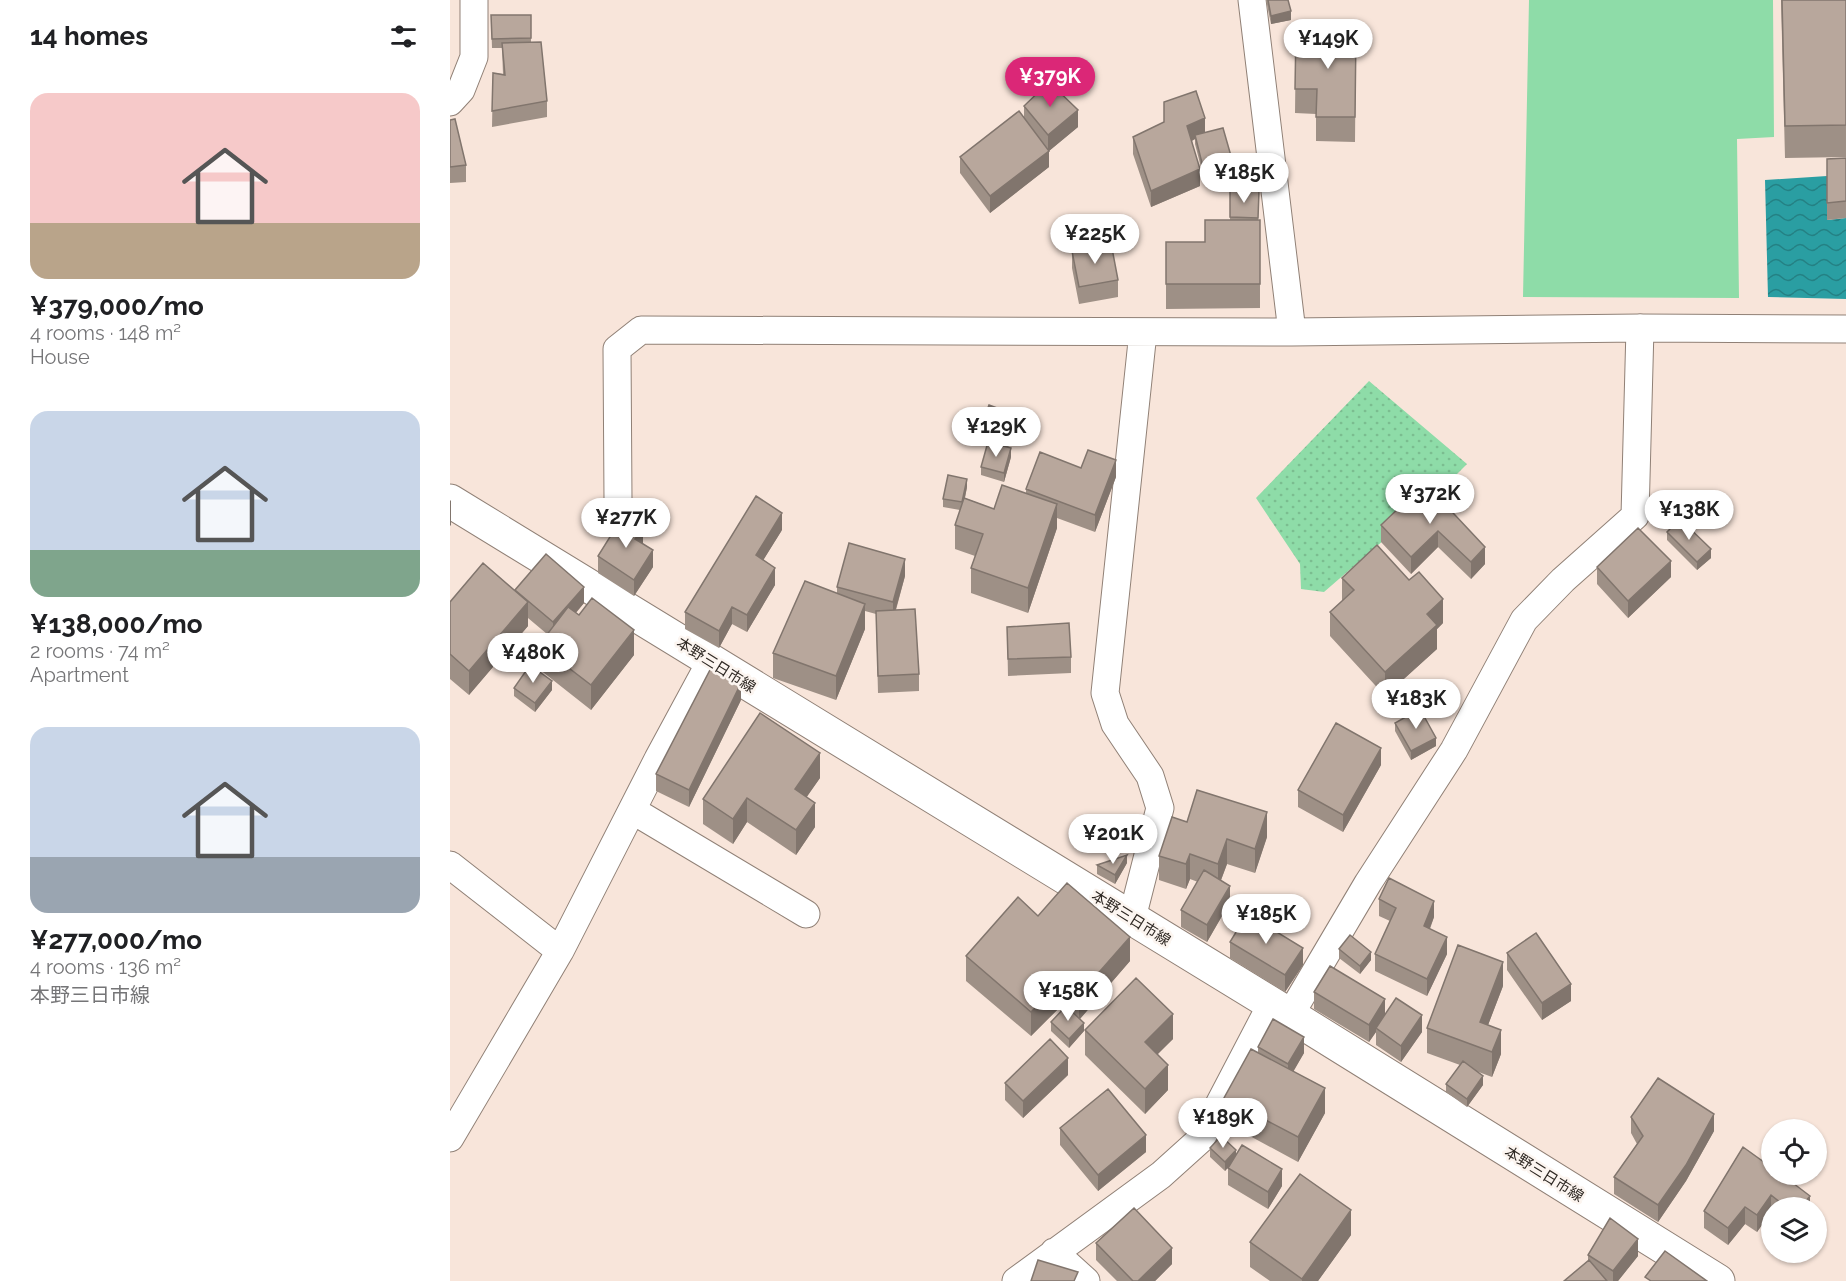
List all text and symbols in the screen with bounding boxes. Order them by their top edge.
pin: ¥149K [1286,19,1370,70]
icon: filters [387,20,420,53]
text: 14 homes [30,21,148,51]
text: ¥149K [1298,26,1358,50]
pin: ¥379K [1008,57,1092,108]
text: ¥379K [1019,64,1081,88]
icon: home [171,132,279,240]
pin: ¥185K [1202,153,1286,204]
text: ¥185K [1214,160,1274,184]
pin: ¥225K [1053,214,1137,265]
text: ¥225K [1064,221,1126,245]
text: ¥379,000/mo [30,291,204,321]
text: 4 rooms · 148 m² [30,321,181,345]
text: House [30,345,90,369]
pin: ¥129K [954,407,1038,458]
text: ¥129K [966,414,1026,438]
icon: home [171,450,279,558]
pin: ¥372K [1388,474,1472,525]
text: ¥372K [1399,481,1461,505]
pin: ¥138K [1647,490,1731,541]
text: ¥138K [1659,497,1719,521]
pin: ¥277K [584,498,668,549]
text: ¥277K [595,505,657,529]
text: ¥138,000/mo [30,609,202,639]
pin: ¥480K [491,633,575,684]
street label: 本野三日市線 [673,634,759,696]
text: 2 rooms · 74 m² [30,639,170,663]
text: ¥480K [501,640,565,664]
text: Apartment [30,663,129,687]
pin: ¥183K [1374,679,1458,730]
text: ¥183K [1386,686,1446,710]
icon: home [171,766,279,874]
pin: ¥201K [1071,814,1155,865]
text: ¥201K [1082,821,1144,845]
street label: 本野三日市線 [1088,887,1174,949]
pin: ¥185K [1224,894,1308,945]
text: ¥185K [1236,901,1296,925]
text: ¥277,000/mo [30,925,202,955]
text: 4 rooms · 136 m² [30,955,181,979]
pin: ¥158K [1026,971,1110,1022]
text: ¥158K [1038,978,1098,1002]
text: 本野三日市線 [30,983,150,1007]
pin: ¥189K [1181,1098,1265,1149]
text: ¥189K [1192,1105,1254,1129]
map controls [1761,1119,1827,1263]
button: locate [1761,1119,1827,1185]
street label: 本野三日市線 [1501,1143,1587,1205]
button: layers [1761,1197,1827,1263]

